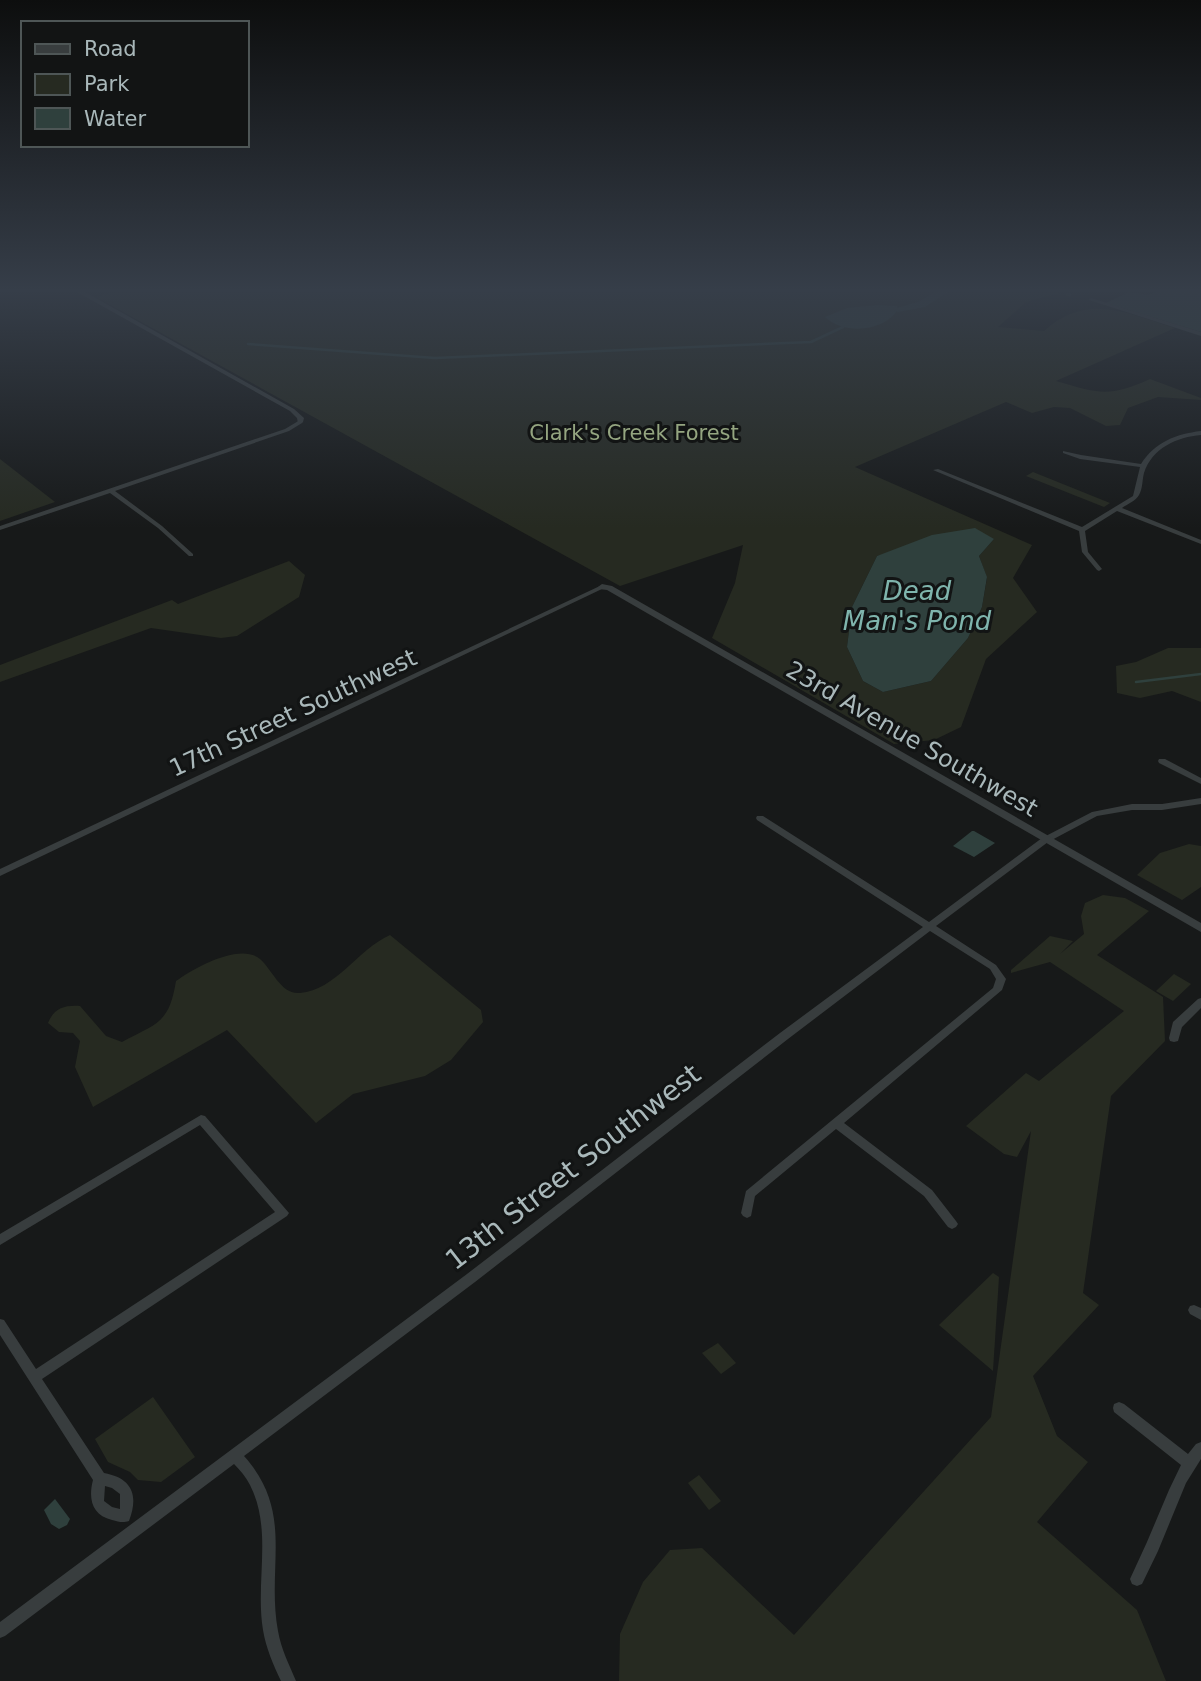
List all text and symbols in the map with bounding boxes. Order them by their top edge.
legend [21,21,248,147]
text: Road [84,37,137,61]
text: Park [84,72,130,96]
text: Water [84,107,146,131]
park label: Clark's Creek Forest [529,421,739,445]
water label: Dead Man's Pond [843,576,992,636]
street label: 17th Street Southwest [165,643,421,783]
street label: 23rd Avenue Southwest [781,655,1043,823]
street label: 13th Street Southwest [439,1057,707,1277]

